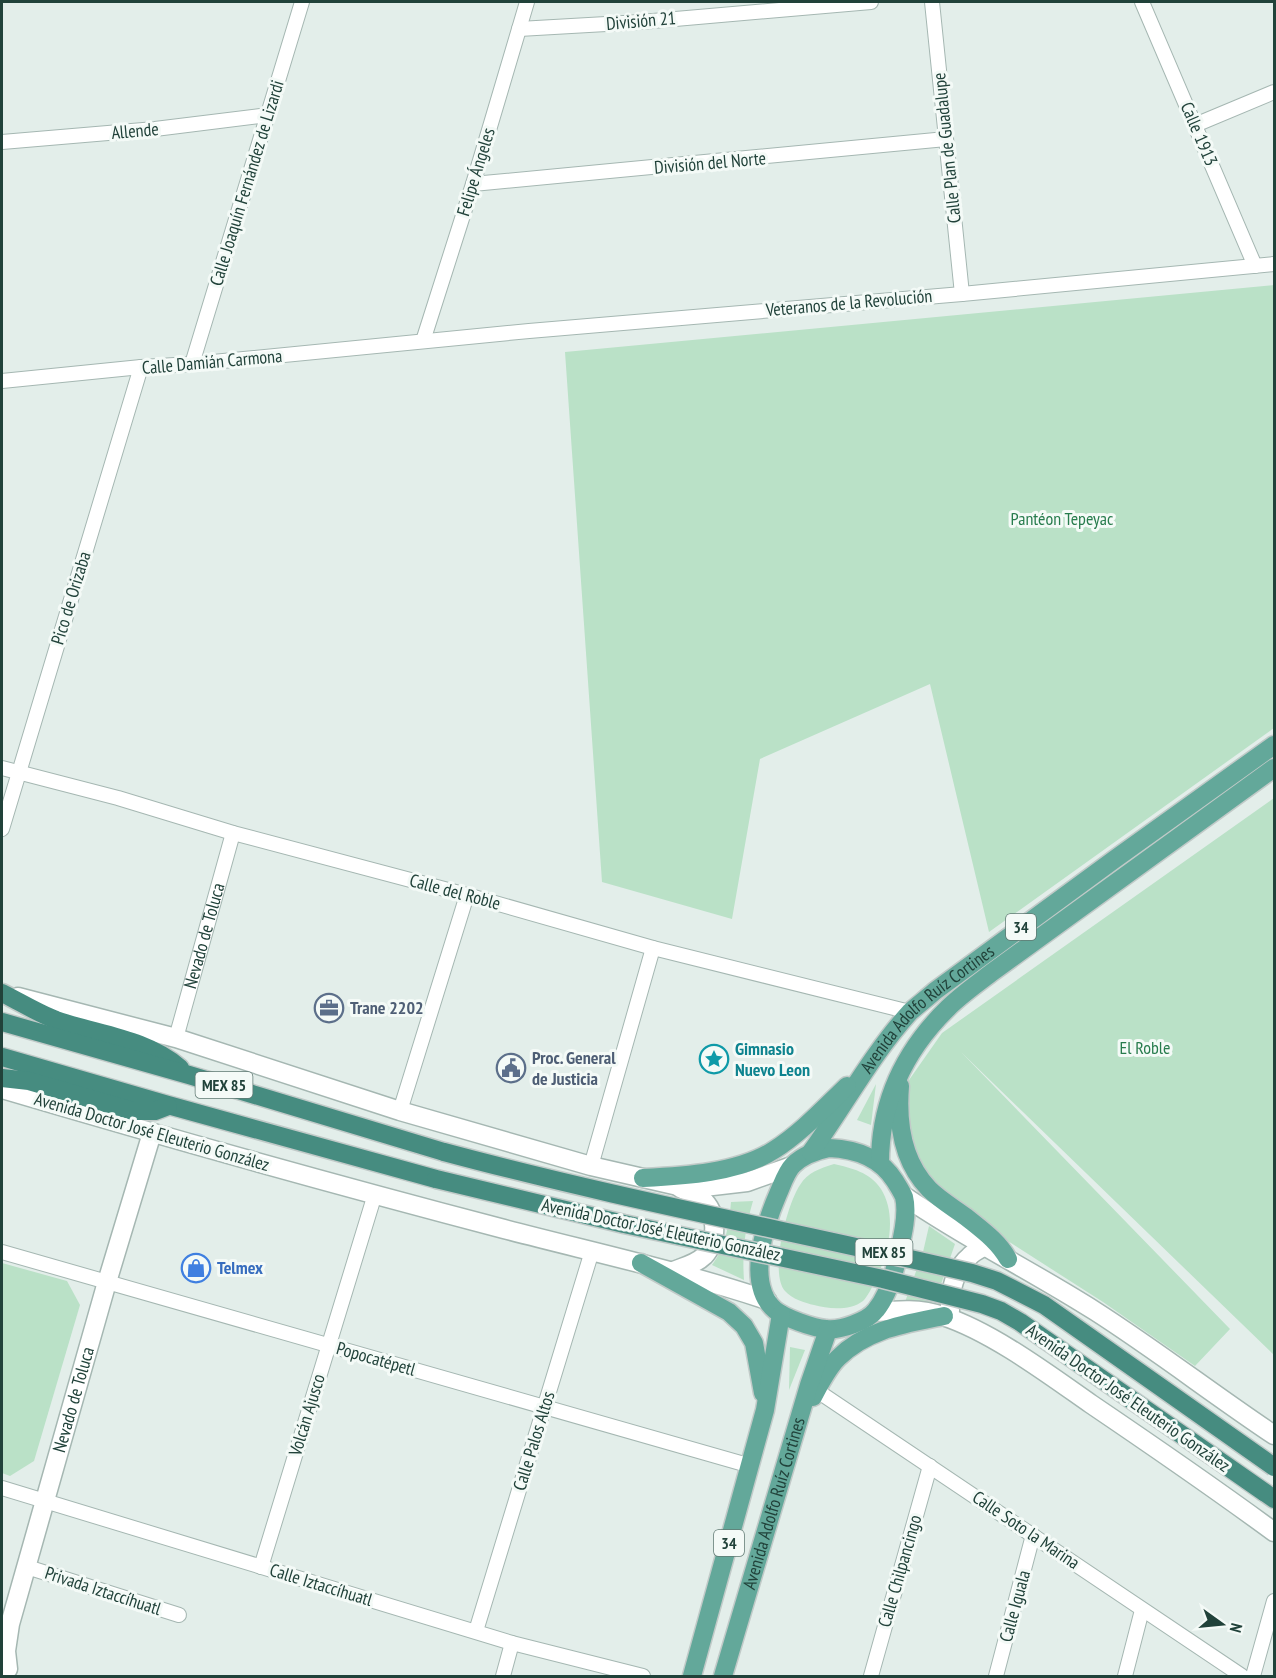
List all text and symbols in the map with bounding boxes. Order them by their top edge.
street label: División 21 [605,6,677,35]
street label: Calle Plan de Guadalupe [927,72,966,224]
street label: Calle Joaquín Fernández de Lizardi [204,77,289,288]
street label: Calle 1913 [1176,98,1223,169]
street label: Allende [110,117,160,144]
street label: Felipe Ángeles [451,125,500,219]
street label: División del Norte [653,146,767,179]
street label: Veteranos de la Revolución [764,284,933,321]
street label: Calle Damián Carmona [141,344,283,379]
park label: Pantéon Tepeyac [1011,507,1114,530]
street label: Pico de Orizaba [45,548,96,647]
street label: Calle del Roble [407,868,503,915]
street label: Nevado de Toluca [178,880,230,991]
road number: 34 [1006,914,1036,940]
street label: Avenida Adolfo Ruíz Cortines [855,939,999,1078]
office icon: Trane 2202 [313,992,345,1024]
place label: Trane 2202 [350,996,424,1019]
park label: El Roble [1120,1036,1170,1059]
place label: Gimnasio Nuevo Leon [735,1037,810,1081]
place icon: Gimnasio Nuevo Leon [698,1043,730,1075]
place label: Proc. General de Justicia [532,1046,616,1090]
public building icon: Proc. General de Justicia [495,1052,527,1084]
road number: MEX 85 [196,1072,252,1098]
street label: Avenida Doctor José Eleuterio González [32,1087,272,1176]
street label: Avenida Doctor José Eleuterio González [540,1193,783,1266]
road number: MEX 85 [856,1239,912,1265]
shop icon: Telmex [180,1252,212,1284]
place label: Telmex [217,1256,263,1279]
street label: Avenida Doctor José Eleuterio González [1022,1318,1235,1477]
street label: Popocatépetl [334,1336,419,1381]
street label: Nevado de Toluca [47,1344,99,1455]
street label: Volcán Ajusco [283,1371,330,1460]
street label: Calle Palos Altos [508,1389,559,1493]
street label: Avenida Adolfo Ruíz Cortines [737,1414,810,1592]
street label: Calle Soto la Marina [968,1485,1084,1574]
street label: Calle Chilpancingo [873,1512,927,1630]
road number: 34 [714,1530,744,1556]
street label: Calle Iztaccíhuatl [267,1558,376,1611]
street label: Privada Iztaccíhuatl [42,1561,165,1620]
street label: Calle Iguala [994,1568,1035,1644]
north arrow [1192,1594,1252,1654]
text: N [1226,1621,1247,1635]

